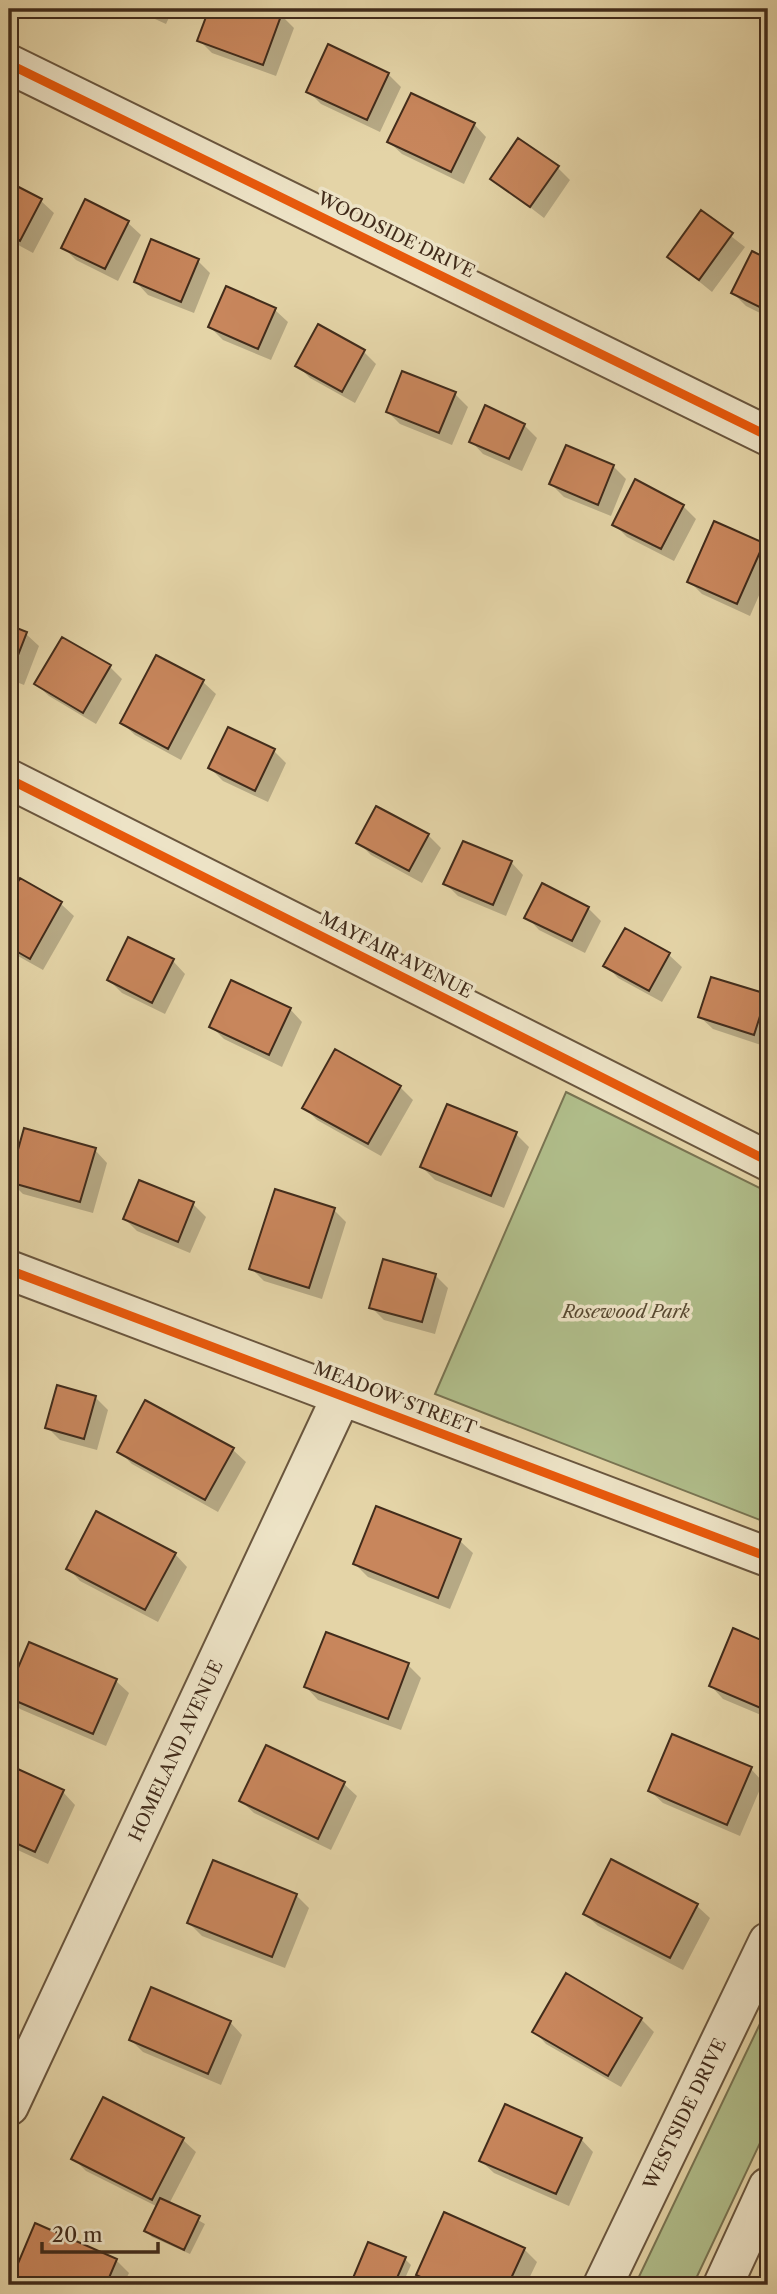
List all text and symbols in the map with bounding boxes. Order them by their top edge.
street label: WOODSIDE DRIVE [313,187,478,283]
street label: MAYFAIR AVENUE [316,907,476,1003]
park label: Rosewood Park [560,1301,690,1323]
street label: MEADOW STREET [311,1357,480,1439]
street label: HOMELAND AVENUE [124,1657,228,1845]
street label: WESTSIDE DRIVE [638,2035,731,2194]
scale bar [42,2210,158,2254]
text: 20 m [52,2222,103,2247]

